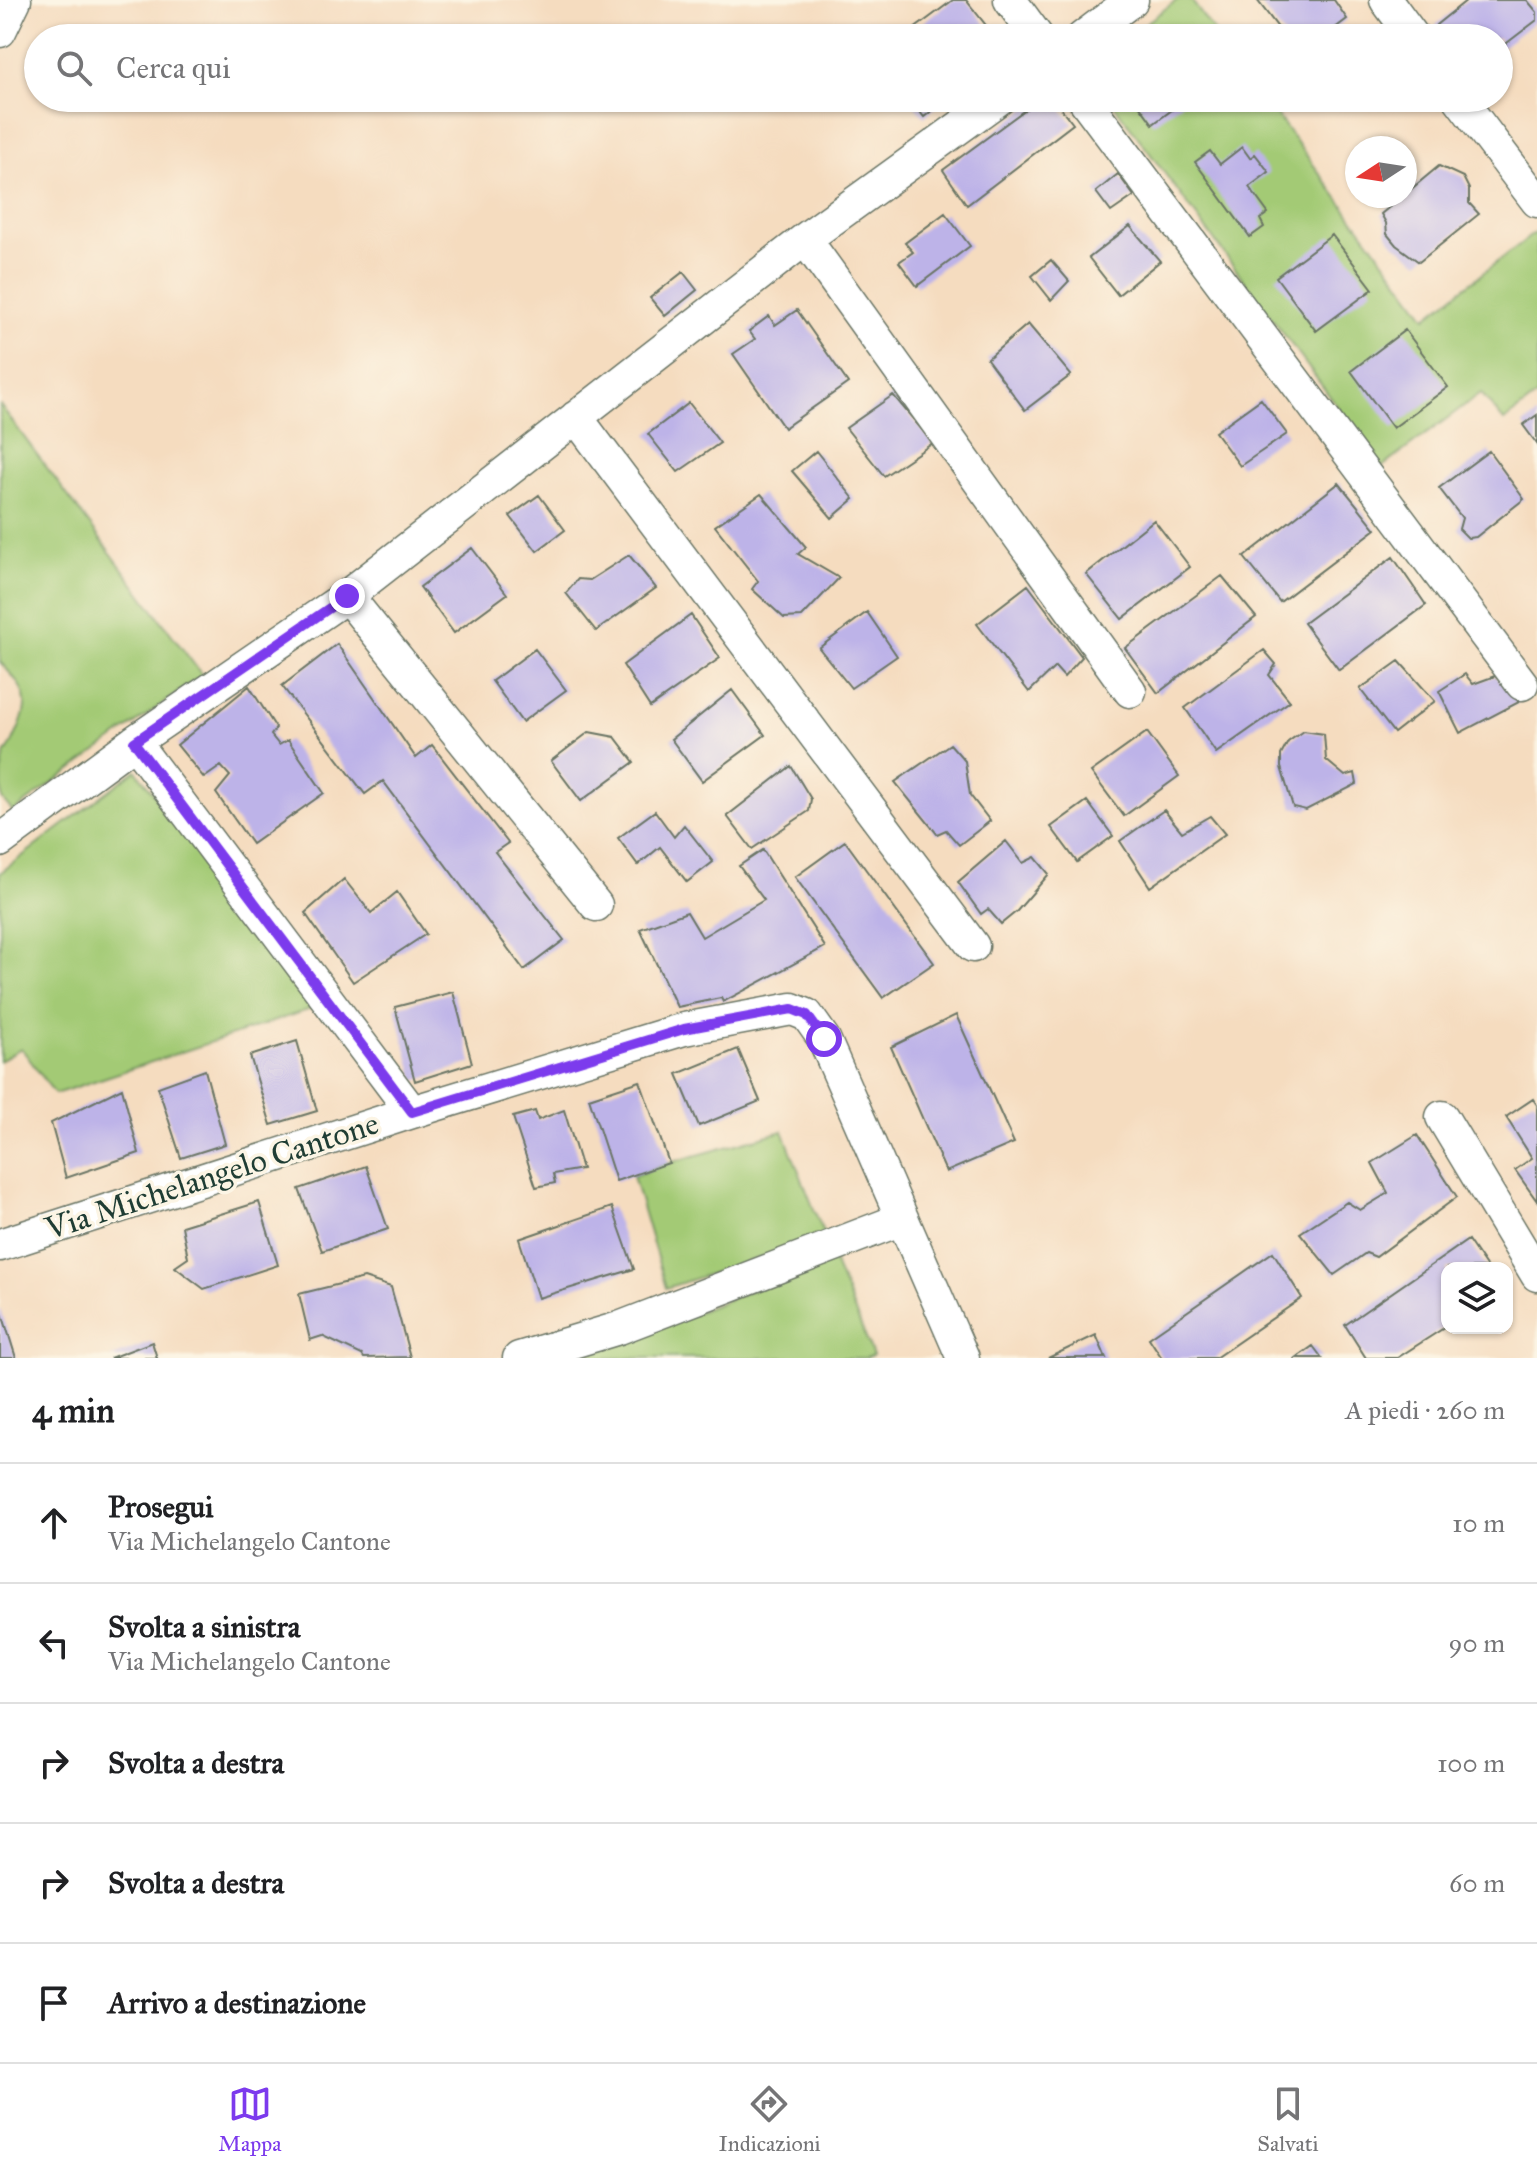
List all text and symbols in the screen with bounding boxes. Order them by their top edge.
search box [24,24,1513,112]
icon: search [52,46,96,90]
text: Cerca qui [116,50,230,86]
north arrow [1345,136,1417,208]
route end [329,578,365,614]
route start [806,1021,842,1057]
street label: Via Michelangelo Cantone [40,1104,383,1249]
map controls [1441,1262,1513,1334]
button: layers [1441,1262,1513,1334]
text: 4 min [32,1390,115,1431]
text: A piedi · 260 m [1345,1394,1505,1426]
text: Prosegui [108,1489,213,1525]
icon: ahead [32,1501,76,1545]
text: 10 m [1452,1507,1505,1539]
text: Via Michelangelo Cantone [108,1525,391,1557]
text: Svolta a sinistra [108,1609,300,1645]
icon: left [32,1621,76,1665]
text: 90 m [1448,1627,1505,1659]
text: Via Michelangelo Cantone [108,1645,391,1677]
icon: right [32,1741,76,1785]
text: Svolta a destra [108,1745,284,1781]
text: 100 m [1437,1747,1505,1779]
icon: right [32,1861,76,1905]
text: Svolta a destra [108,1865,284,1901]
text: 60 m [1449,1867,1505,1899]
icon: arrive [32,1981,76,2025]
text: Arrivo a destinazione [108,1985,366,2021]
tab: Mappa [218,2082,282,2157]
tab: Indicazioni [718,2082,821,2157]
tab: Salvati [1257,2082,1319,2157]

